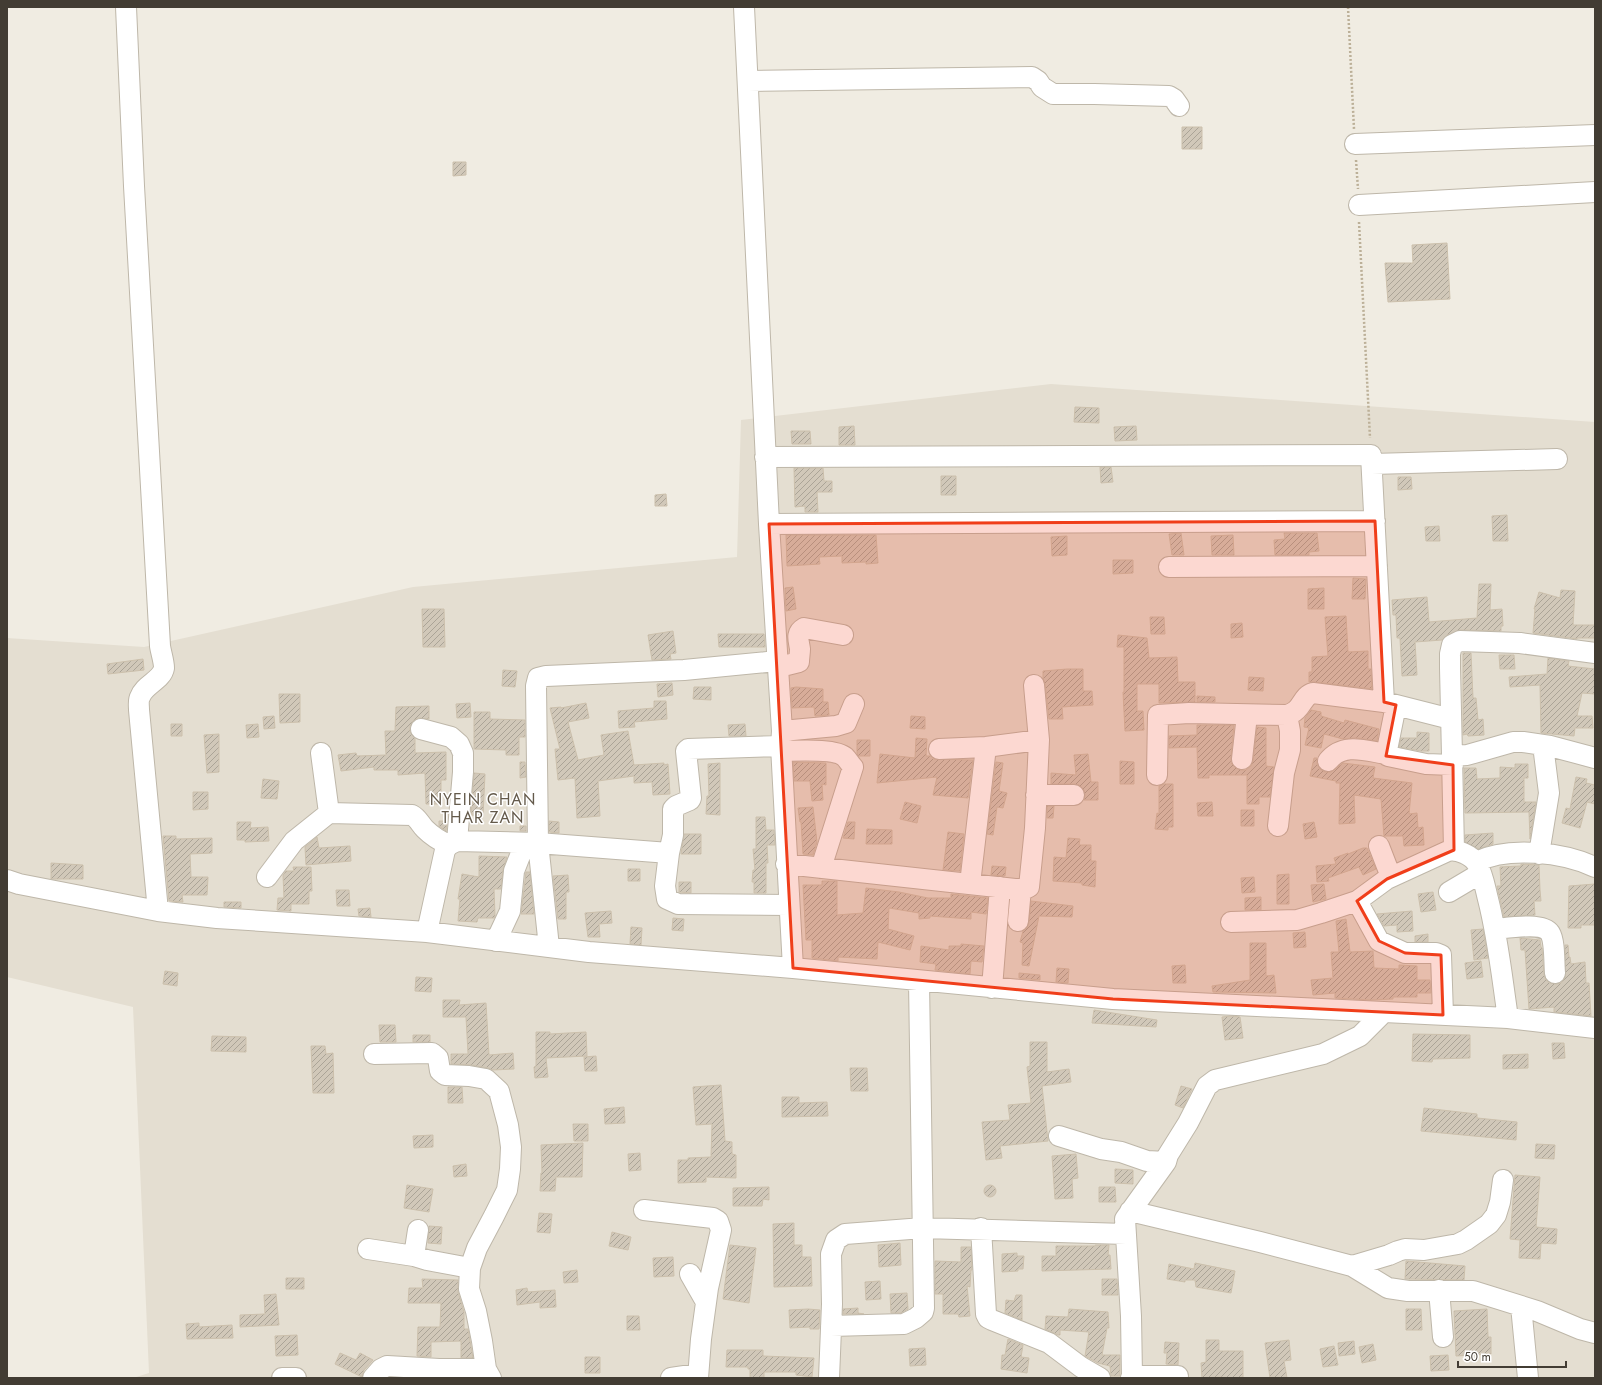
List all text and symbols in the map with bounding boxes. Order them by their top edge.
district label: NYEIN CHAN THAR ZAN [430,788,536,829]
scale bar [1458,1343,1566,1369]
text: 50 m [1464,1348,1491,1366]

